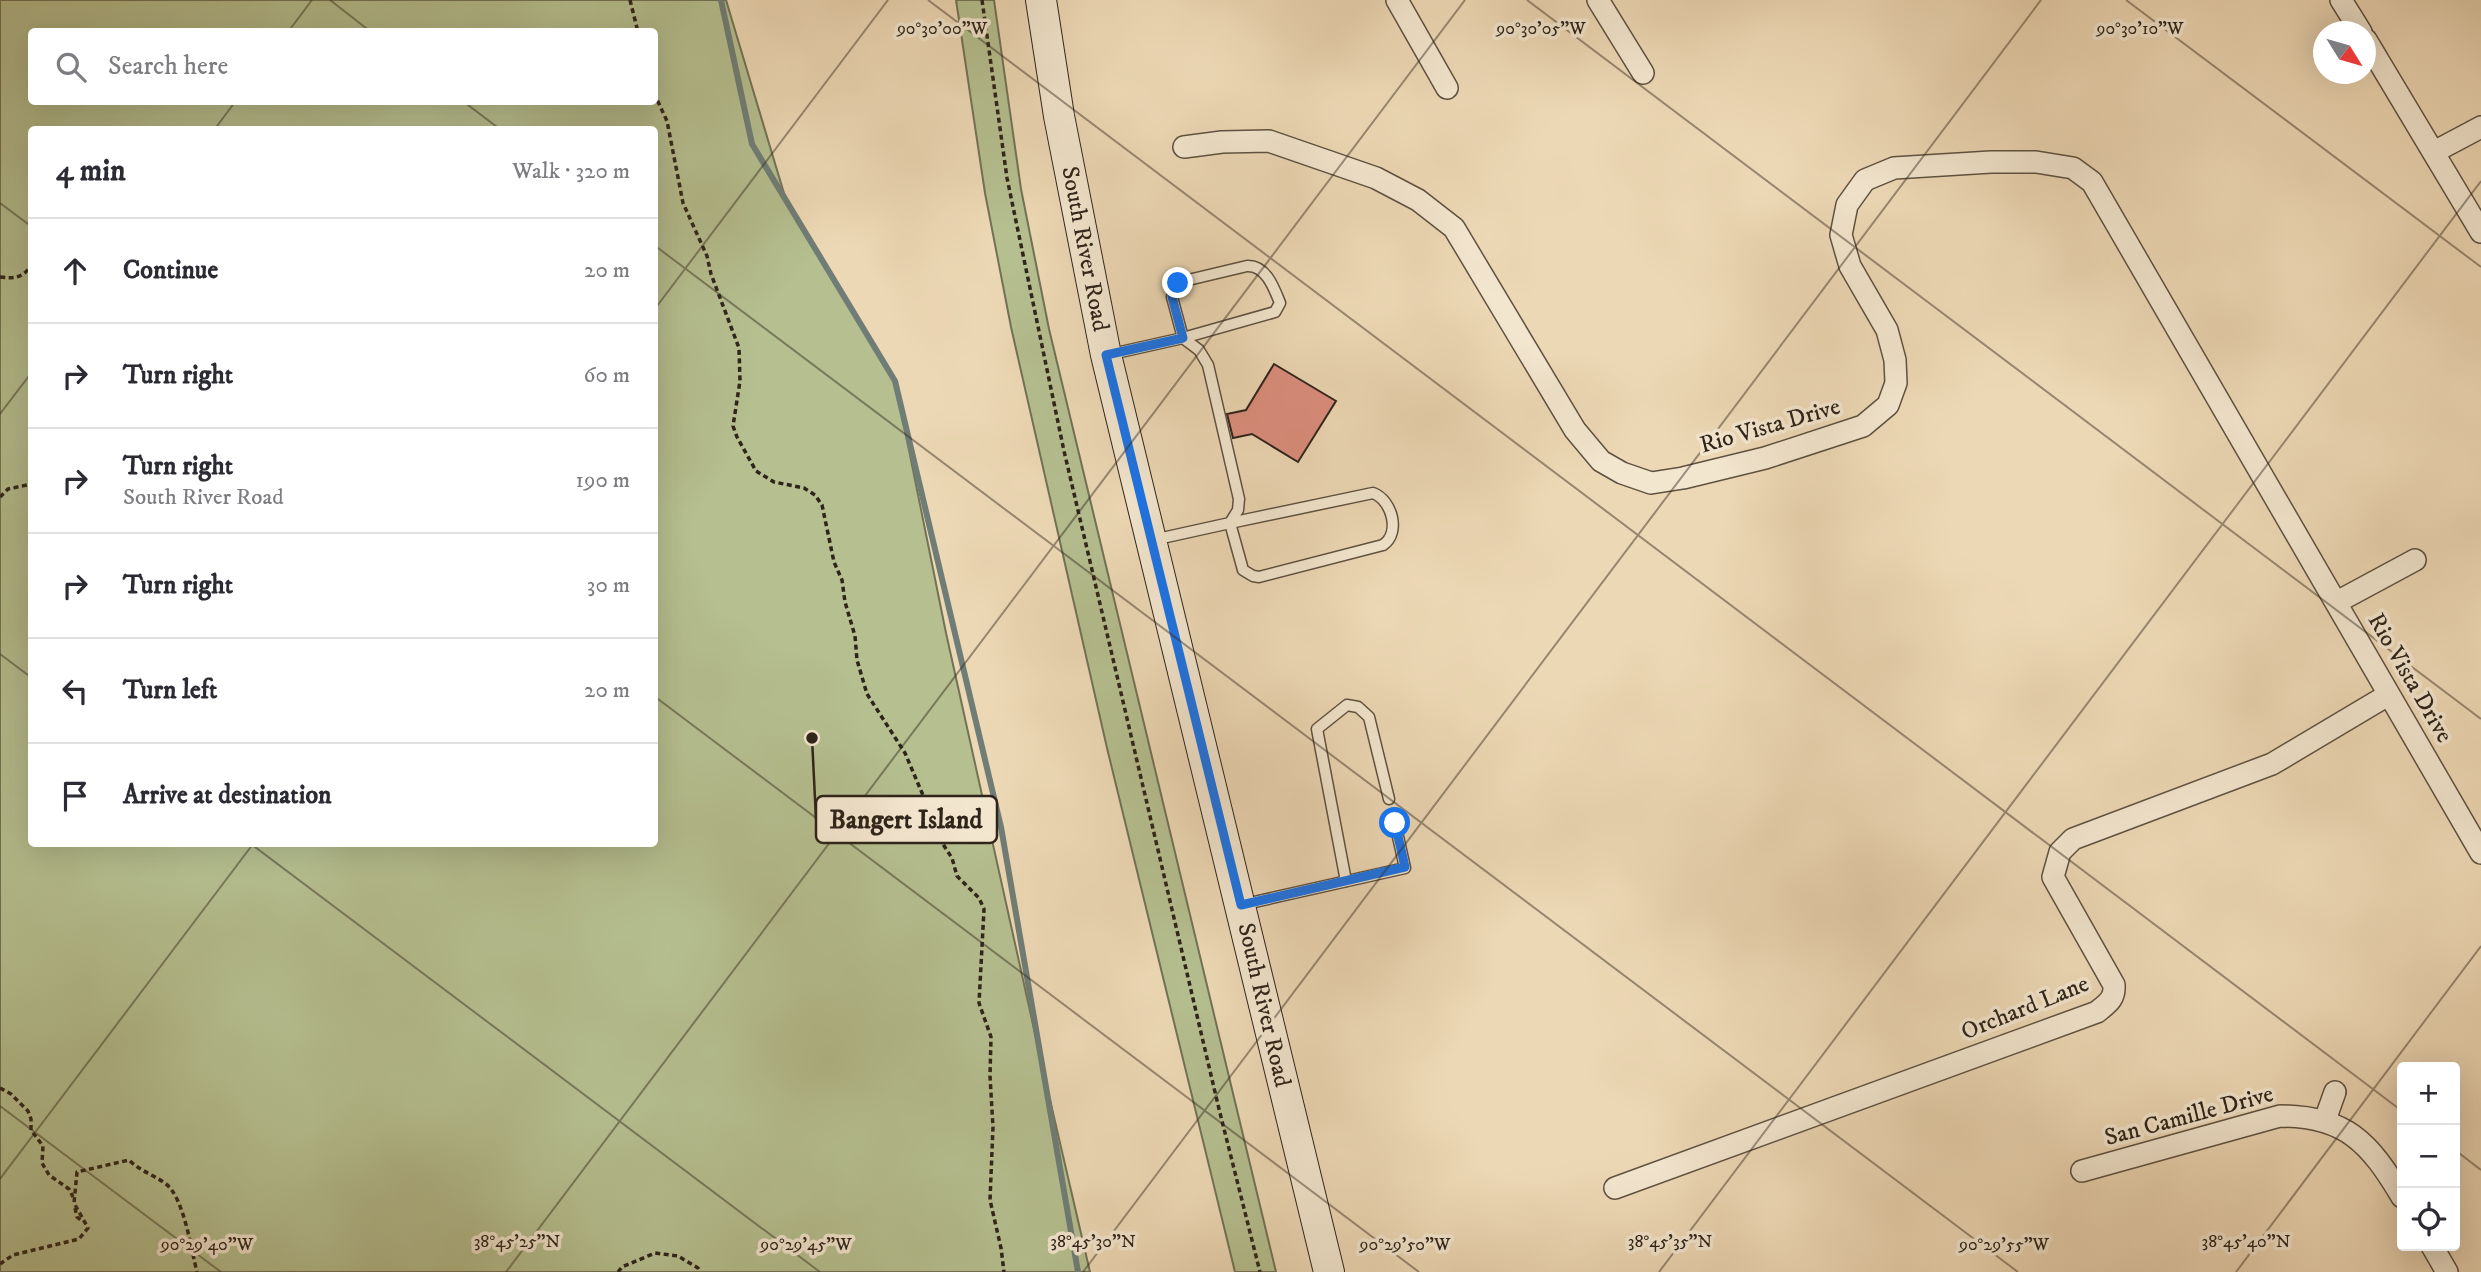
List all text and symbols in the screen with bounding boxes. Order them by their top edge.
text: 90°30'00"W [896,18,988,40]
text: 90°30'05"W [1495,18,1586,40]
text: 90°30'10"W [2095,18,2184,40]
north arrow [2313,21,2376,84]
search box [28,28,658,105]
icon: search [52,48,90,86]
text: Search here [108,50,228,83]
text: 4 min [56,153,126,190]
text: Walk · 320 m [512,157,630,186]
street label: South River Road [1054,164,1116,334]
icon: ahead [56,252,94,290]
text: Continue [123,254,218,287]
text: 20 m [584,256,630,285]
route end [1162,267,1193,298]
icon: right [56,357,94,395]
text: Turn right [123,359,233,392]
text: 60 m [583,361,630,390]
street label: Rio Vista Drive [1696,392,1844,460]
text: Turn right [123,450,233,483]
icon: right [56,462,94,500]
text: 190 m [576,466,630,495]
text: South River Road [123,483,284,512]
icon: right [56,567,94,605]
text: Turn right [123,569,233,602]
text: 30 m [587,571,630,600]
street label: Rio Vista Drive [2361,608,2459,748]
icon: left [56,672,94,710]
text: Turn left [123,674,217,707]
text: 20 m [584,676,630,705]
icon: arrive [56,777,94,815]
text: Arrive at destination [123,779,332,812]
callout: Bangert Island [816,796,997,843]
text: Bangert Island [830,804,983,837]
route start [1379,807,1410,838]
street label: South River Road [1231,920,1297,1090]
street label: Orchard Lane [1957,969,2093,1047]
map controls [2397,1062,2460,1251]
button: + [2397,1062,2460,1125]
street label: San Camille Drive [2101,1079,2277,1153]
button: − [2397,1125,2460,1188]
button: locate [2397,1188,2460,1251]
text: 38°45'25"N [474,1231,561,1253]
text: 38°45'30"N [1050,1231,1136,1253]
text: 38°45'35"N [1628,1231,1713,1253]
text: 38°45'40"N [2201,1231,2291,1253]
text: 90°29'40"W [160,1234,254,1256]
text: 90°29'45"W [759,1234,852,1256]
text: 90°29'50"W [1359,1234,1451,1256]
text: 90°29'55"W [1958,1234,2050,1256]

